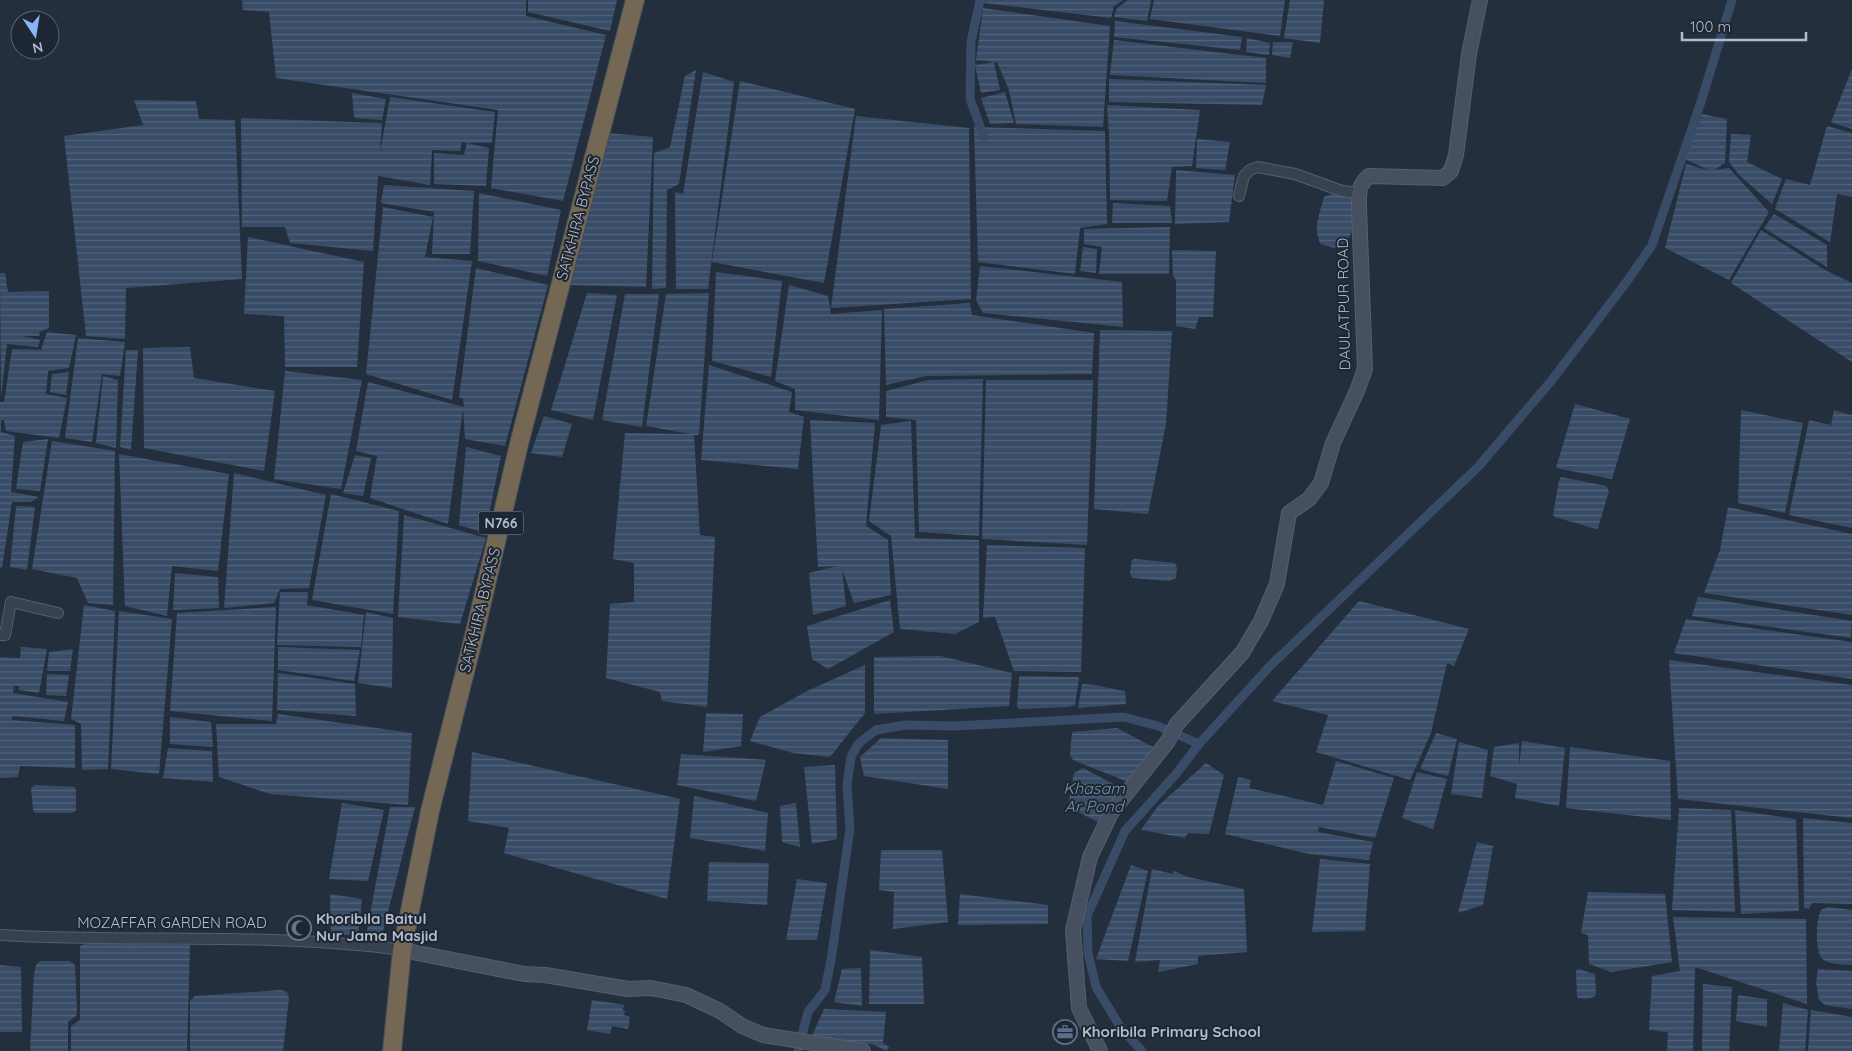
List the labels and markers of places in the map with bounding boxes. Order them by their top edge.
place label: Khoribila Baitul Nur Jama Masjid [316,909,438,945]
mosque icon: Khoribila Baitul Nur Jama Masjid [286,915,312,941]
office icon: Khoribila Primary School [1052,1019,1078,1045]
place label: Khoribila Primary School [1082,1022,1261,1041]

